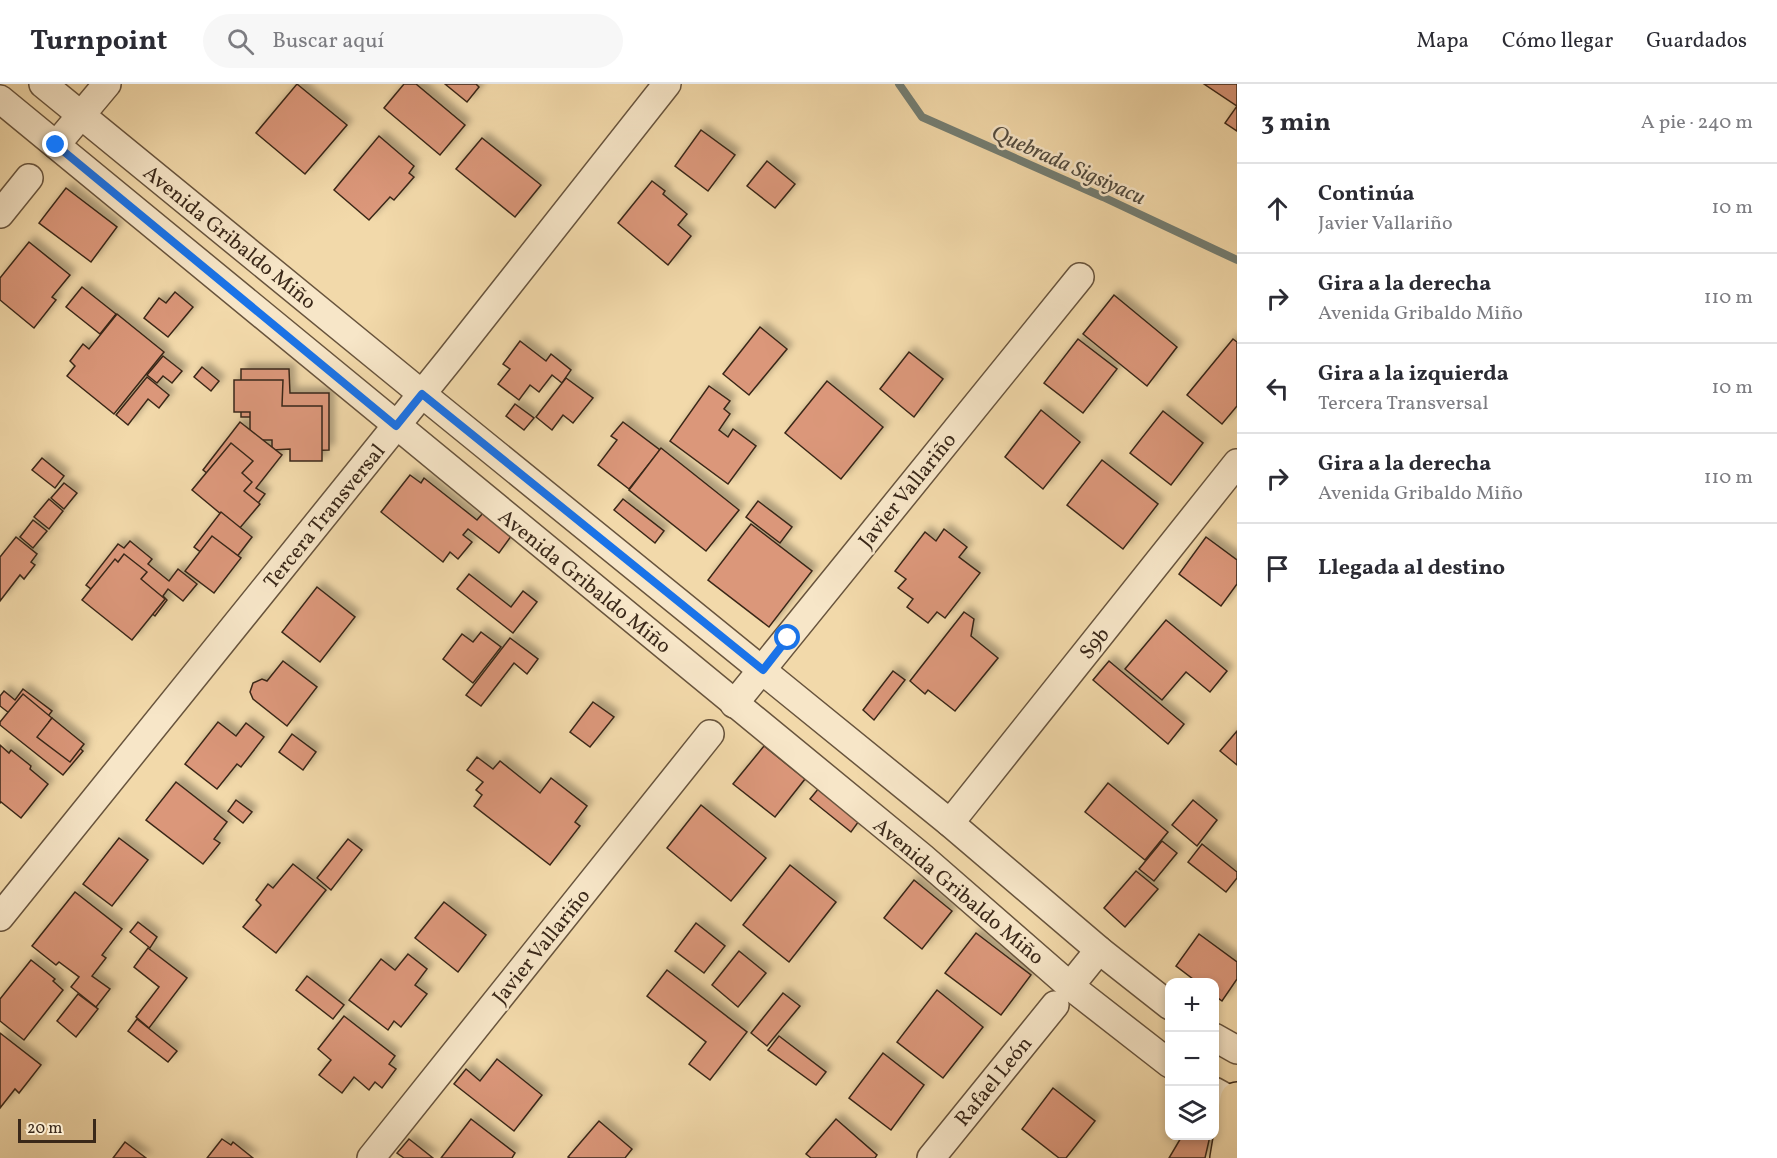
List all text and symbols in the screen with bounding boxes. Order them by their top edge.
search box [203,14,623,68]
text: Turnpoint [30,22,167,61]
icon: search [224,25,257,58]
text: Buscar aquí [272,26,384,57]
text: Mapa [1416,27,1469,56]
text: Cómo llegar [1502,27,1613,56]
text: Guardados [1646,27,1747,56]
text: 3 min [1261,105,1331,141]
text: A pie · 240 m [1641,109,1753,137]
water label: Quebrada Sigsiyacu [986,118,1150,214]
route end [42,131,68,157]
street label: Avenida Gribaldo Miño [136,159,322,317]
text: Continúa [1318,179,1415,210]
icon: ahead [1261,192,1294,225]
text: 10 m [1712,194,1753,222]
text: Javier Vallariño [1318,210,1453,238]
text: Gira a la derecha [1318,269,1491,300]
icon: right [1261,282,1294,315]
text: 110 m [1704,284,1753,312]
text: Avenida Gribaldo Miño [1318,300,1523,328]
text: Gira a la izquierda [1318,359,1509,390]
icon: left [1261,372,1294,405]
text: 10 m [1712,374,1753,402]
text: Tercera Transversal [1318,390,1488,418]
street label: Javier Vallariño [852,427,964,555]
street label: Tercera Transversal [258,438,393,596]
text: Gira a la derecha [1318,449,1491,480]
icon: right [1261,462,1294,495]
text: 110 m [1704,464,1753,492]
text: Avenida Gribaldo Miño [1318,480,1523,508]
street label: Avenida Gribaldo Miño [491,503,677,661]
icon: arrive [1261,552,1294,585]
text: Llegada al destino [1318,553,1505,584]
street label: S9b [1073,622,1117,666]
route start [774,624,800,650]
street label: Avenida Gribaldo Miño [866,812,1050,972]
street label: Javier Vallariño [486,883,598,1011]
map controls [1165,978,1219,1140]
button: + [1165,978,1219,1032]
street label: Rafael León [949,1031,1040,1133]
button: − [1165,1032,1219,1086]
button: layers [1165,1086,1219,1140]
scale bar [18,1116,96,1144]
text: 20 m [27,1118,62,1140]

